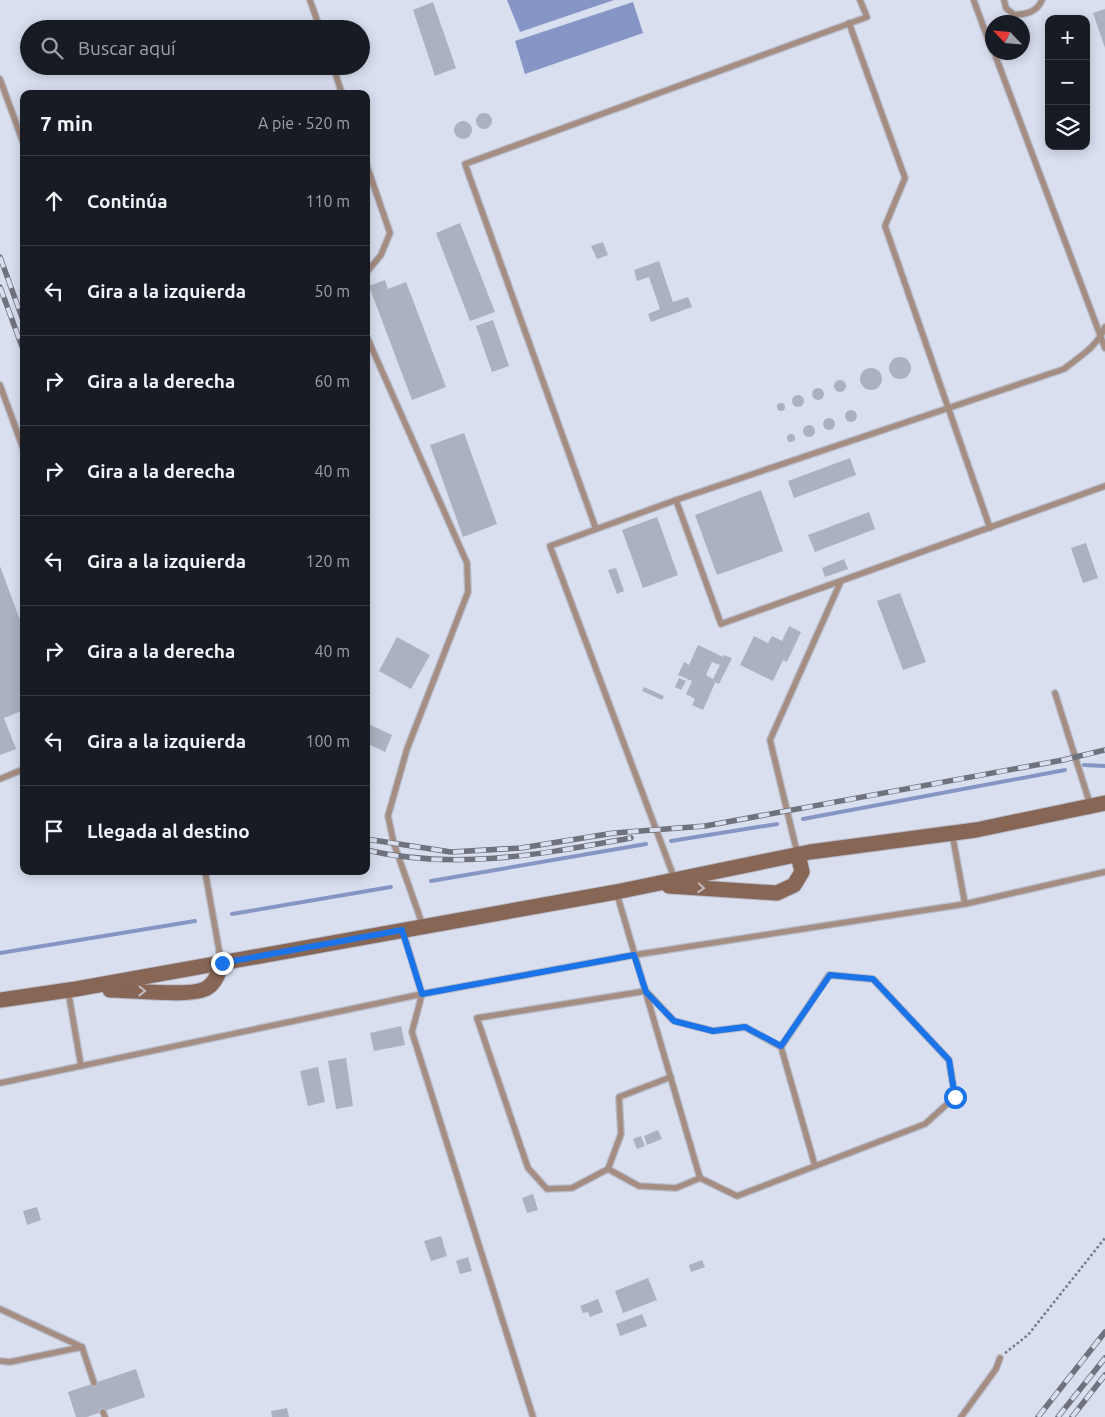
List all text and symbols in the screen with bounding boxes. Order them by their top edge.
north arrow [985,15,1030,60]
map controls [1045,15,1090,150]
button: + [1045,15,1090,60]
search box [20,20,370,75]
icon: search [38,34,66,62]
text: Buscar aquí [78,37,176,59]
button: − [1045,60,1090,105]
button: layers [1045,105,1090,150]
text: 7 min [40,111,93,135]
text: A pie · 520 m [258,114,350,132]
icon: ahead [40,187,68,215]
text: Continúa [87,190,168,212]
text: 110 m [305,192,350,210]
icon: left [40,277,68,305]
text: Gira a la izquierda [87,280,246,302]
text: 50 m [314,282,350,300]
icon: right [40,367,68,395]
text: Gira a la derecha [87,370,235,392]
text: 60 m [314,372,350,390]
icon: right [40,457,68,485]
text: Gira a la derecha [87,460,235,482]
text: 40 m [314,462,350,480]
icon: left [40,547,68,575]
text: Gira a la izquierda [87,550,246,572]
text: 120 m [305,552,350,570]
icon: right [40,637,68,665]
text: Gira a la derecha [87,640,235,662]
text: 40 m [314,642,350,660]
icon: left [40,727,68,755]
text: Gira a la izquierda [87,730,246,752]
text: 100 m [305,732,350,750]
icon: arrive [40,817,68,845]
text: Llegada al destino [87,820,250,842]
one-way arrow [697,883,705,894]
route end [211,952,234,975]
one-way arrow [139,985,147,996]
route start [944,1086,967,1109]

